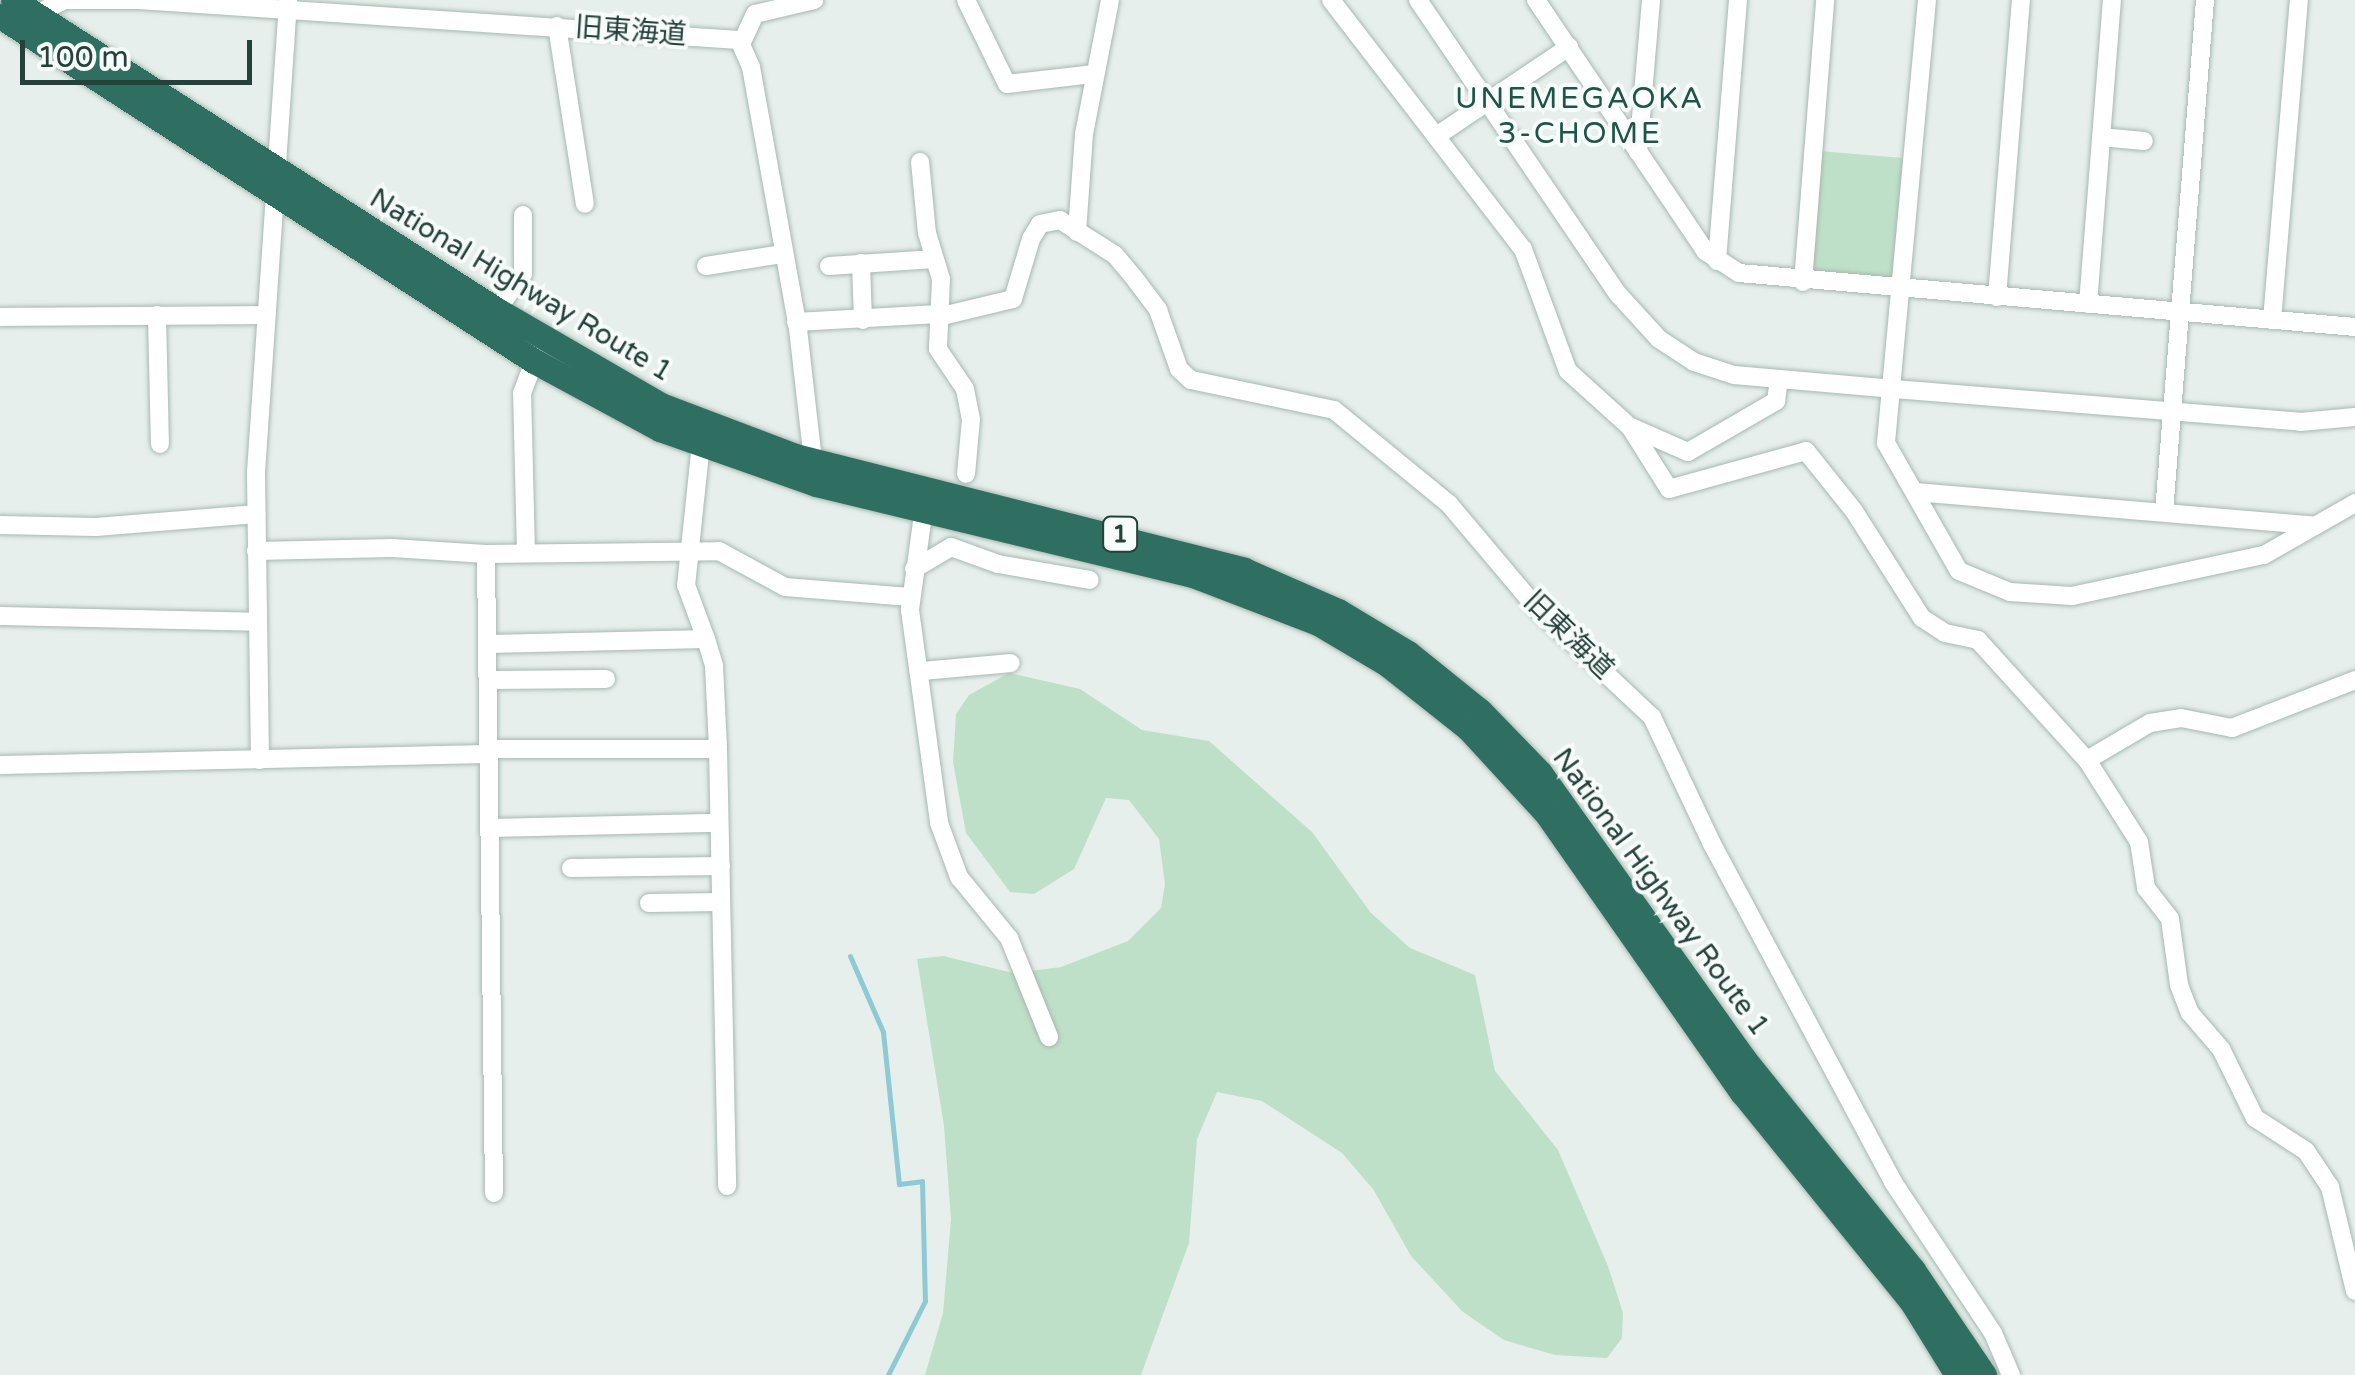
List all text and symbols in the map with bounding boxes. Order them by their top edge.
street label: 旧東海道 [574,10,688,52]
scale bar [25,20,258,82]
text: 100 m [37,39,129,76]
district label: UNEMEGAOKA 3-CHOME [1455,81,1705,152]
street label: National Highway Route 1 [364,181,678,389]
road number: 1 [1100,514,1140,554]
street label: 旧東海道 [1517,584,1621,686]
street label: National Highway Route 1 [1545,742,1777,1042]

